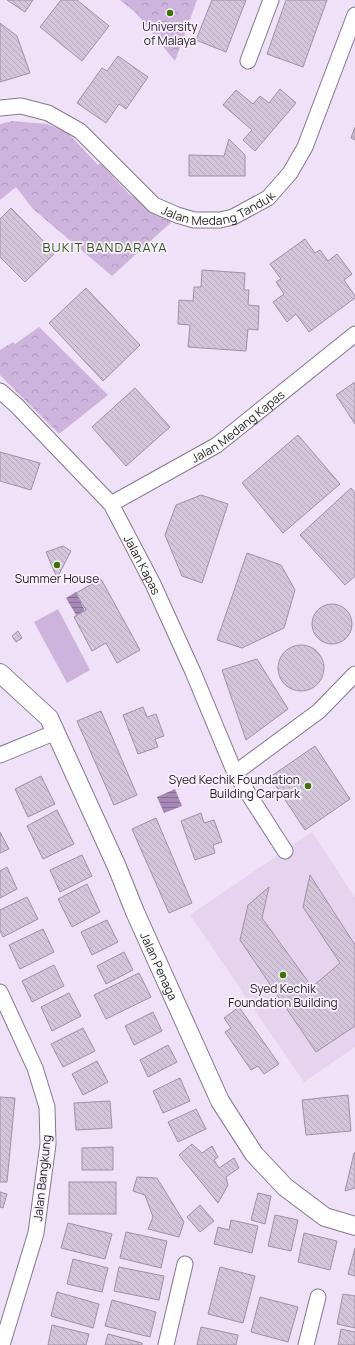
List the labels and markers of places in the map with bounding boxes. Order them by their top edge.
marker: University of Malaya [165,8,175,18]
place label: University of Malaya [142,18,198,49]
marker: Summer House [52,560,62,570]
place label: Summer House [15,570,99,587]
place label: Syed Kechik Foundation Building Carpark [169,771,301,802]
marker: Syed Kechik Foundation Building Carpark [303,781,313,791]
marker: Syed Kechik Foundation Building [278,970,288,980]
place label: Syed Kechik Foundation Building [228,980,338,1011]

